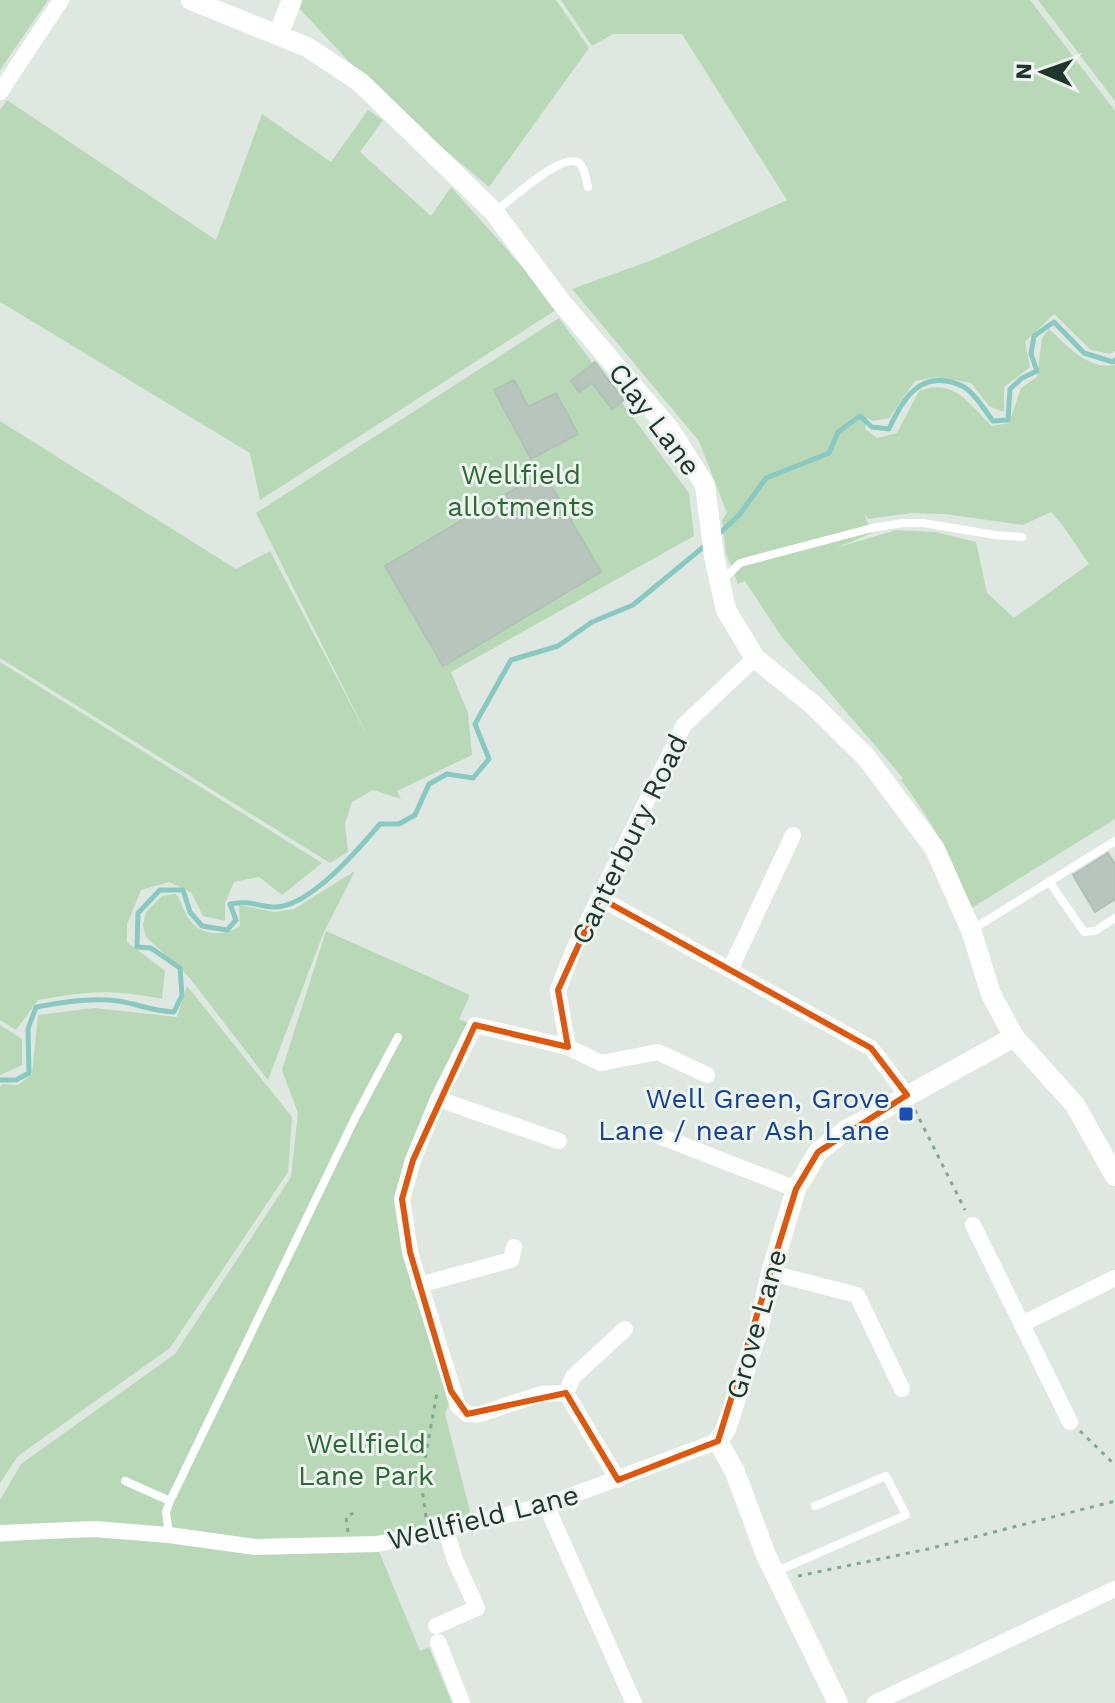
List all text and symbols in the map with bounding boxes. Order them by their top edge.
north arrow [1003,32,1083,112]
text: N [1011,63,1036,80]
street label: Clay Lane [602,357,708,482]
park label: Wellfield allotments [447,458,595,523]
street label: Canterbury Road [564,729,695,950]
place label: Well Green, Grove Lane / near Ash Lane [598,1082,890,1147]
marker: Well Green, Grove Lane / near Ash Lane [897,1105,915,1123]
street label: Grove Lane [719,1245,794,1403]
park label: Wellfield Lane Park [298,1427,434,1492]
street label: Wellfield Lane [384,1478,582,1557]

